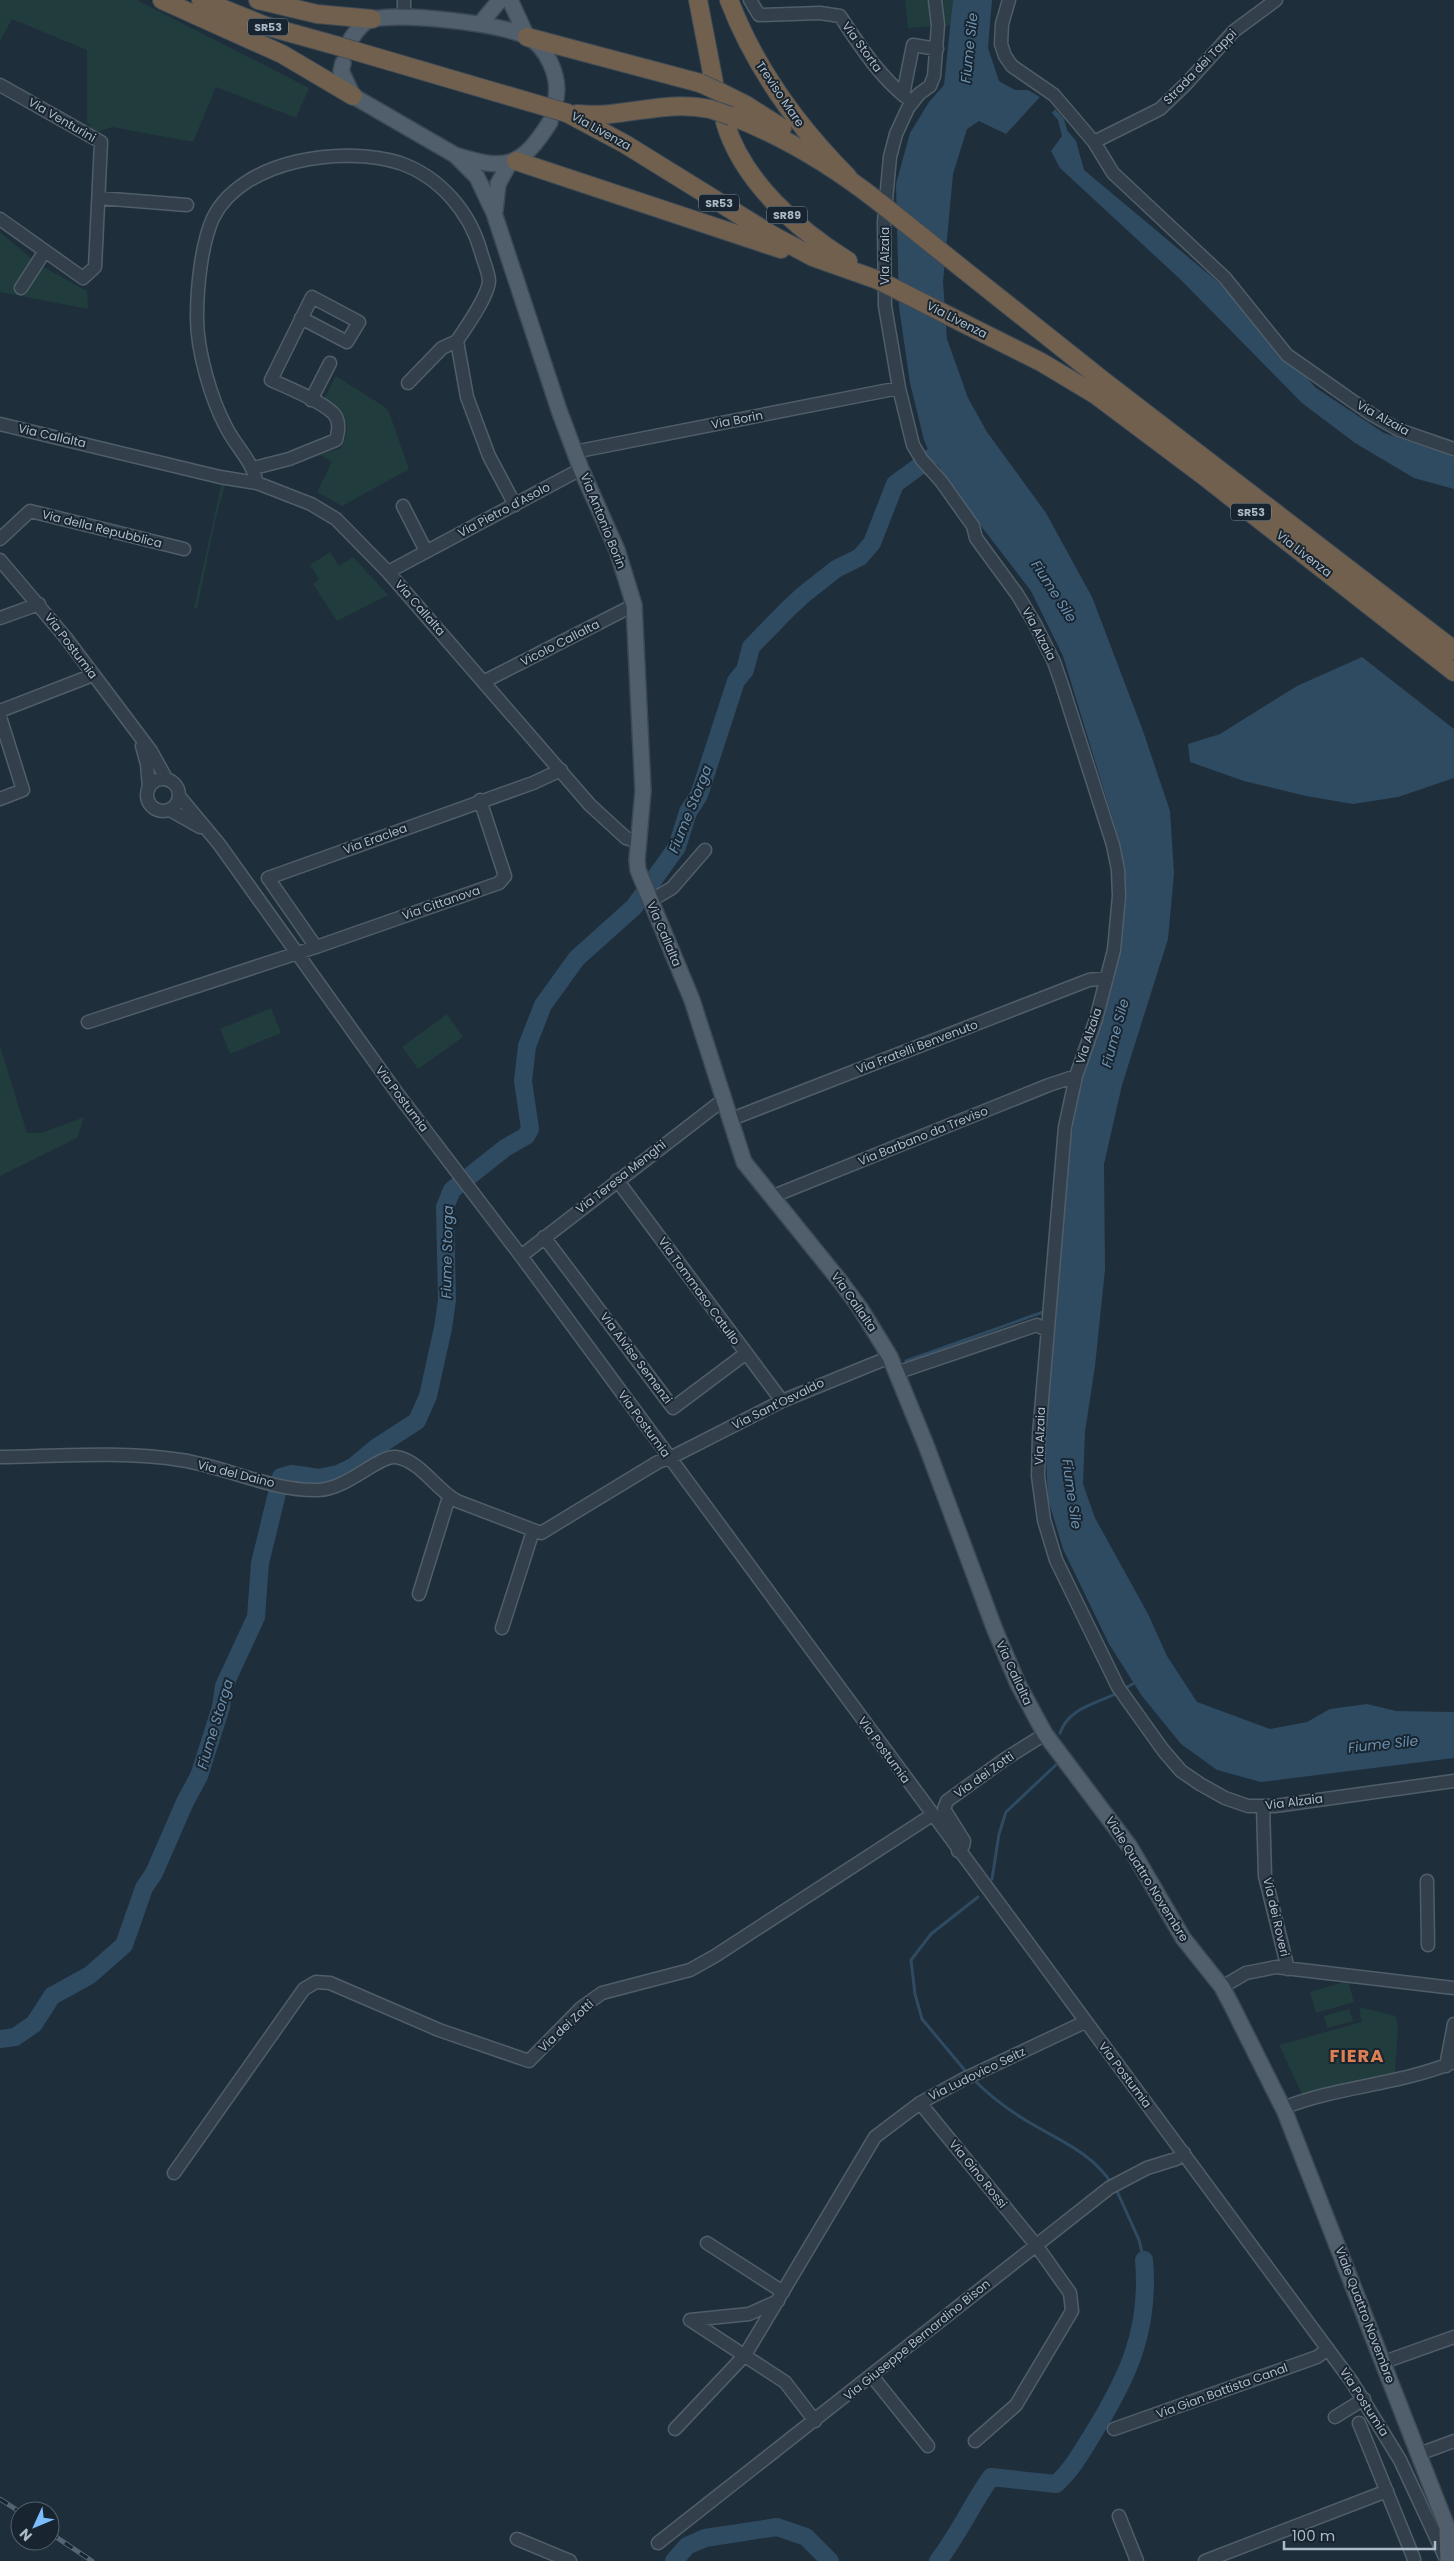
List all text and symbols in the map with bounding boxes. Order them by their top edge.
water label: Fiume Sile [955,12,983,84]
road number: SR53 [248,18,288,36]
street label: Via Storta [838,18,886,75]
street label: Strada dei Tappi [1159,25,1240,108]
street label: Treviso Mare [752,58,809,130]
street label: Via Venturini [25,93,99,146]
street label: Via Livenza [568,107,634,154]
road number: SR53 [699,194,739,212]
road number: SR89 [767,206,807,224]
street label: Via Alzaia [876,227,893,285]
street label: Via Livenza [924,297,990,342]
street label: Via Alzaia [1354,396,1413,439]
street label: Via Borin [709,406,764,433]
street label: Via Callalta [16,419,88,452]
street label: Via Antonio Borin [577,470,630,571]
street label: Via Pietro d'Asolo [455,478,553,541]
road number: SR53 [1231,504,1271,520]
street label: Via della Repubblica [40,505,164,552]
street label: Via Livenza [1273,527,1336,581]
water label: Fiume Sile [1026,556,1082,626]
street label: Via Callalta [391,576,449,639]
street label: Via Alzaia [1018,604,1061,663]
street label: Via Postumia [41,609,102,682]
street label: Vicolo Callalta [517,615,602,670]
water label: Fiume Storga [663,762,717,856]
street label: Via Eraclea [340,819,409,858]
street label: Via Cittanova [399,881,482,924]
street label: Via Callalta [643,899,686,969]
water label: Fiume Sile [1096,996,1134,1070]
street label: Via Alzaia [1071,1006,1106,1066]
street label: Via Fratelli Benvenuto [854,1015,980,1078]
street label: Via Postumia [372,1062,433,1135]
street label: Via Barbano da Treviso [855,1102,991,1169]
street label: Via Teresa Menghi [572,1136,669,1217]
water label: Fiume Storga [436,1205,458,1299]
street label: Via Tommaso Catullo [654,1233,745,1348]
street label: Via Callalta [828,1268,881,1335]
street label: Via Alvise Semenzi [596,1309,676,1407]
street label: Via Sant'Osvaldo [729,1374,827,1433]
street label: Via Postumia [614,1387,674,1461]
street label: Via Alzaia [1030,1407,1049,1465]
street label: Via del Daino [196,1456,277,1491]
water label: Fiume Sile [1057,1458,1087,1531]
street label: Via Callalta [992,1638,1037,1708]
water label: Fiume Storga [192,1676,238,1771]
street label: Via Postumia [854,1713,914,1787]
water label: Fiume Sile [1347,1730,1419,1758]
street label: Via dei Zotti [950,1748,1017,1802]
street label: Via Alzaia [1264,1790,1324,1813]
street label: Viale Quattro Novembre [1102,1813,1193,1945]
street label: Via dei Roveri [1259,1876,1294,1958]
street label: Via dei Zotti [534,1996,597,2056]
street label: Via Postumia [1095,2038,1156,2111]
street label: Via Ludovico Seitz [925,2043,1028,2104]
district label: FIERA [1330,2043,1384,2068]
street label: Via Gino Rossi [945,2136,1011,2212]
street label: Viale Quattro Novembre [1332,2244,1399,2385]
street label: Via Giuseppe Bernardino Bison [840,2275,994,2404]
street label: Via Gian Battista Canal [1154,2359,1290,2422]
street label: Via Postumia [1336,2364,1393,2439]
north arrow [10,2501,60,2551]
scale bar [1284,2518,1435,2550]
text: N [15,2524,36,2546]
text: 100 m [1292,2525,1335,2546]

